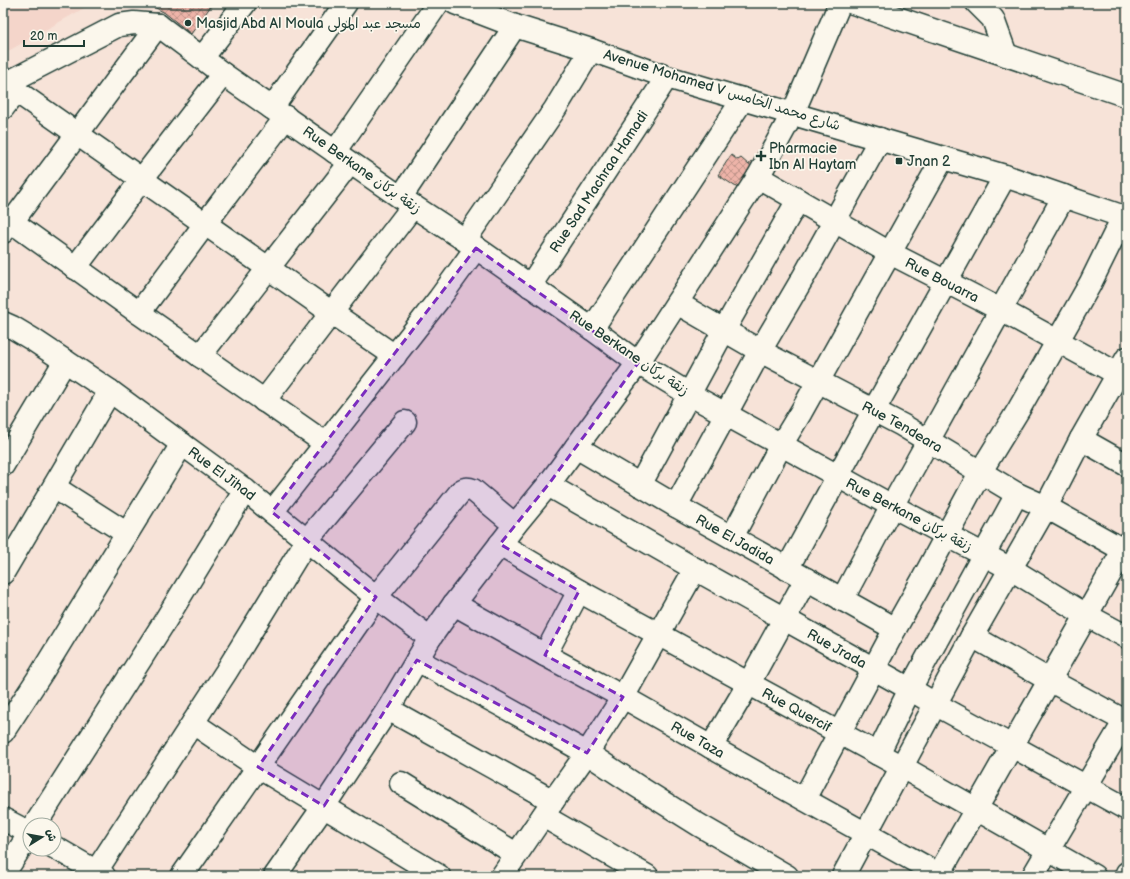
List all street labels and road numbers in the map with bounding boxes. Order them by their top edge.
street label: Avenue Mohamed V شارع محمد الخامس [601,46,843,135]
street label: Rue Sad Machraa Hamadi [546,107,651,256]
street label: Rue Berkane زنقة بركان [300,123,424,217]
street label: Rue Bouarra [902,254,982,306]
street label: Rue Berkane زنقة بركان [566,307,692,399]
street label: Rue Tendeara [859,397,946,456]
street label: Rue El Jihad [185,443,259,504]
street label: Rue Berkane زنقة بركان [843,474,975,556]
street label: Rue El Jadida [693,510,778,568]
street label: Rue Jrada [804,625,870,672]
street label: Rue Quercif [759,684,835,736]
street label: Rue Taza [668,718,728,761]

